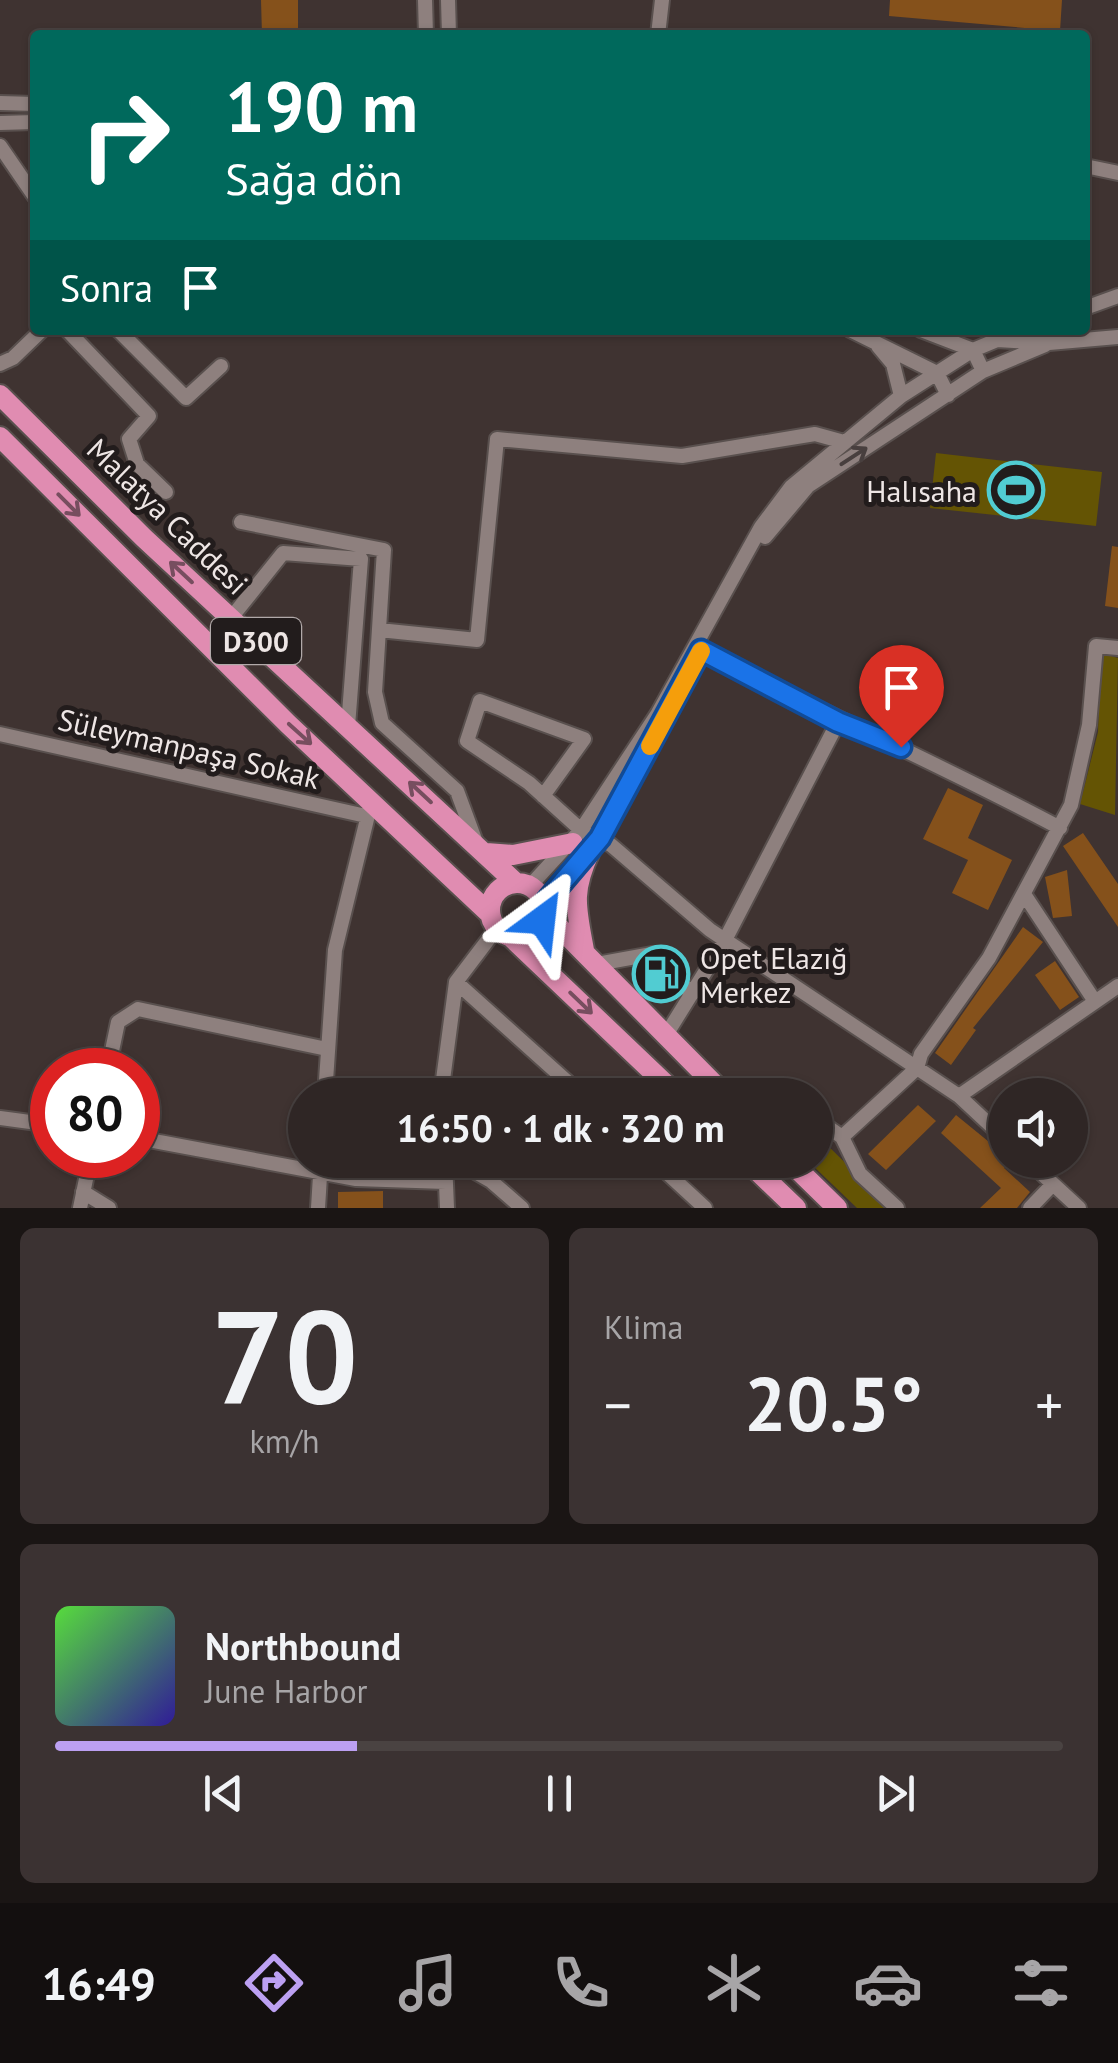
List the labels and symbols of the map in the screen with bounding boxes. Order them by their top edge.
street label: Malatya Caddesi [79,429,257,603]
one-way arrow [840,445,868,466]
sports icon: Halısaha [986,460,1046,520]
place label: Halısaha [866,471,977,510]
one-way arrow [57,493,81,517]
one-way arrow [169,561,194,584]
road number: D300 [211,618,301,664]
pin [859,645,944,748]
street label: Süleymanpaşa Sokak [54,699,324,797]
one-way arrow [287,723,312,746]
one-way arrow [408,781,433,804]
position arrow [490,868,594,972]
place label: Opet Elazığ Merkez [700,938,847,1011]
fuel station icon: Opet Elazığ Merkez [631,944,691,1004]
one-way arrow [568,991,593,1014]
speed limit sign: 80 [30,1048,160,1178]

